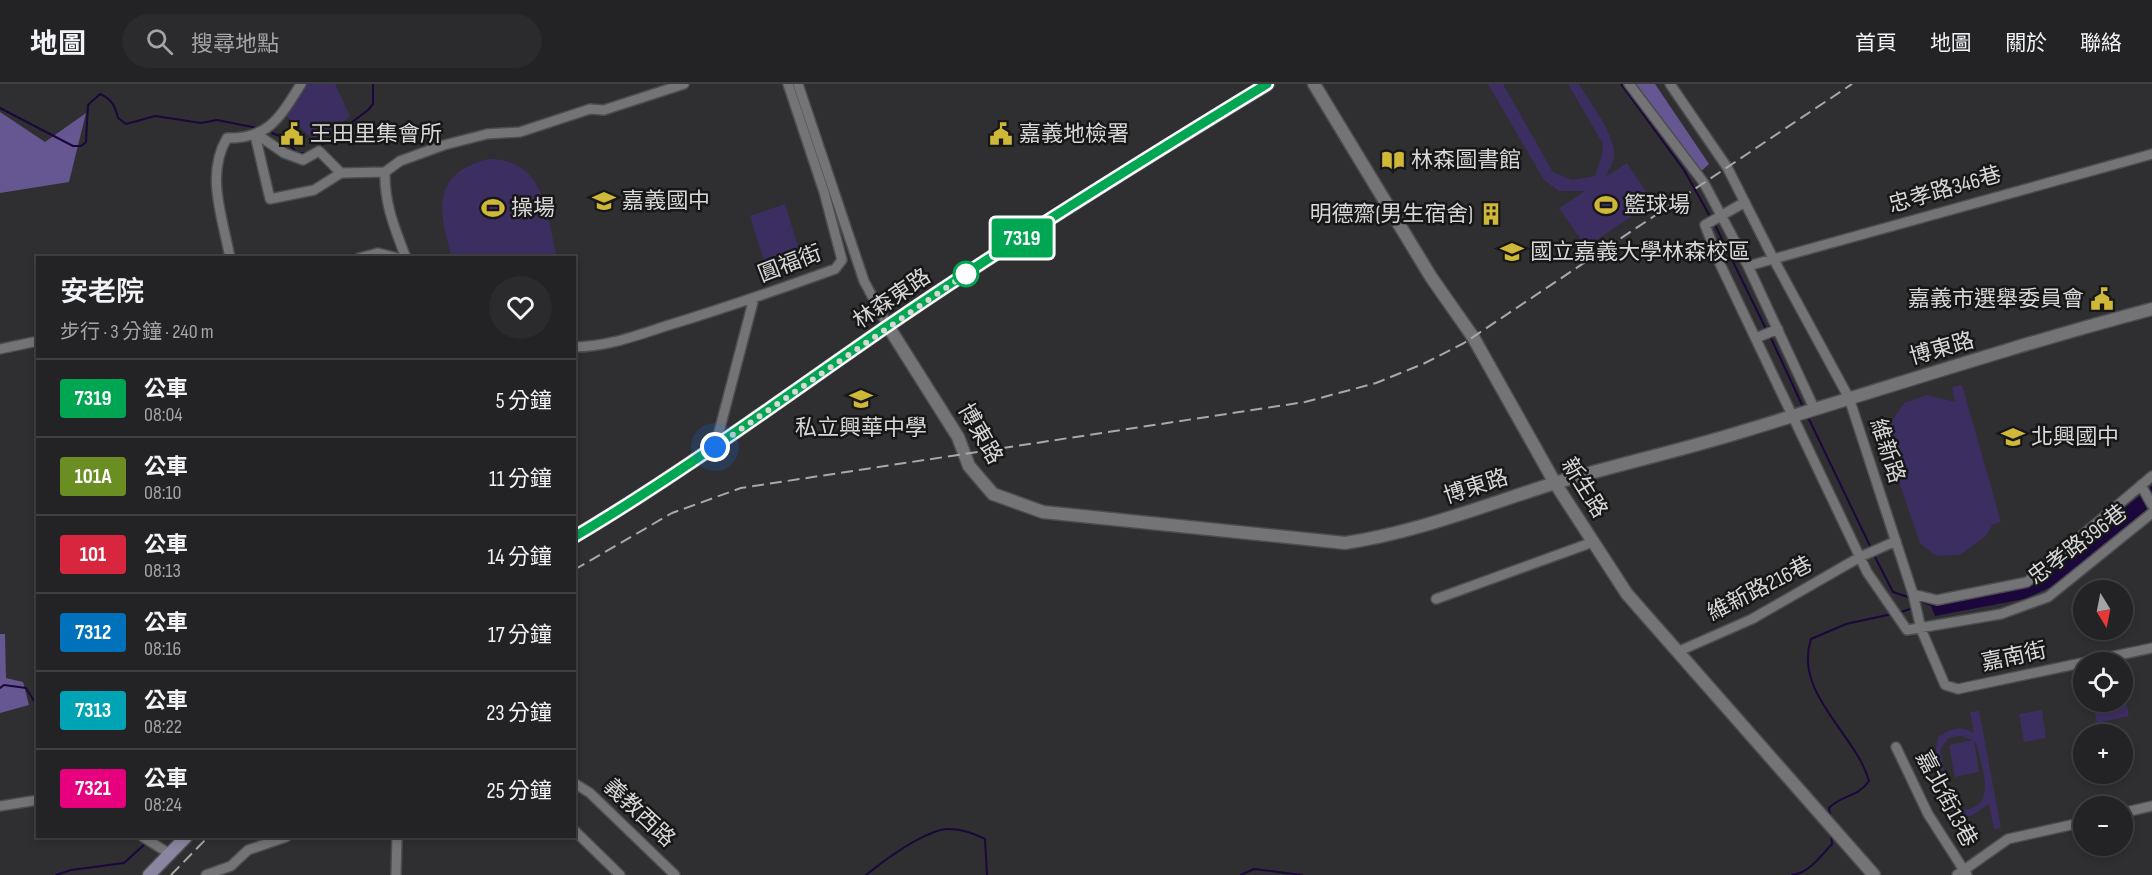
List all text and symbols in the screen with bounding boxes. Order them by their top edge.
search box [122,14,542,68]
icon: search [143,25,176,58]
text: 地圖 [30,28,86,61]
text: 搜尋地點 [191,31,279,58]
text: 首頁 [1855,31,1897,56]
text: 地圖 [1930,31,1972,56]
text: 關於 [2005,31,2047,56]
text: 聯絡 [2080,31,2122,56]
public building icon: 王田里集會所 [279,121,305,147]
place label: 王田里集會所 [310,121,442,148]
public building icon: 嘉義地檢署 [988,121,1014,147]
place label: 嘉義地檢署 [1019,121,1129,148]
library icon: 林森圖書館 [1380,147,1406,173]
place label: 林森圖書館 [1411,147,1521,174]
street label: 忠孝路346巷 [1885,161,2005,219]
school or university icon: 嘉義國中 [591,188,617,214]
place label: 嘉義國中 [622,188,710,215]
sports icon: 籃球場 [1593,192,1619,218]
place label: 籃球場 [1624,192,1690,219]
sports icon: 操場 [480,195,506,221]
place label: 操場 [511,195,555,222]
place label: 明德齋(男生宿舍) [1309,201,1473,228]
building icon: 明德齋(男生宿舍) [1478,201,1504,227]
line badge: 7319 [980,218,1064,258]
text: 7319 [1004,226,1040,251]
school or university icon: 國立嘉義大學林森校區 [1499,239,1525,265]
place label: 國立嘉義大學林森校區 [1530,239,1750,266]
street label: 圓福街 [754,240,826,288]
unlabelled marker [953,261,979,287]
street label: 林森東路 [848,263,936,335]
text: 安老院 [60,276,144,309]
button: heart [489,276,552,339]
place label: 嘉義市選舉委員會 [1908,286,2084,313]
public building icon: 嘉義市選舉委員會 [2089,286,2115,312]
text: 步行 · 3 分鐘 · 240 m [60,320,214,344]
street label: 博東路 [1907,327,1977,371]
text: 公車 [144,376,188,403]
text: 7319 [75,386,111,411]
school or university icon: 私立興華中學 [848,386,874,412]
text: 5 分鐘 [496,388,552,415]
street label: 博東路 [952,399,1008,469]
text: 08:04 [144,403,183,427]
place label: 私立興華中學 [795,415,927,442]
street label: 維新路 [1864,415,1910,487]
school or university icon: 北興國中 [2000,424,2026,450]
place label: 北興國中 [2031,424,2119,451]
your location [700,432,730,462]
street label: 新生路 [1555,453,1613,523]
text: 公車 [144,454,188,481]
text: 101A [75,464,111,489]
street label: 博東路 [1440,464,1512,510]
text: 11 分鐘 [489,466,552,493]
text: 08:10 [144,481,181,505]
street label: 忠孝路396巷 [2023,499,2133,591]
text: 公車 [144,532,188,559]
text: 101 [80,542,106,567]
text: 14 分鐘 [488,544,552,571]
street label: 維新路216巷 [1703,551,1817,627]
text: 08:13 [144,559,181,583]
north arrow [2073,580,2133,640]
map controls [2073,580,2133,856]
text: 公車 [144,610,188,637]
text: 7312 [75,620,111,645]
text: 17 分鐘 [488,622,552,649]
text: 08:16 [144,637,181,661]
street label: 嘉南街 [1979,637,2049,677]
button: locate [2073,652,2133,712]
text: 公車 [144,688,188,715]
text: 7313 [75,698,111,723]
text: 23 分鐘 [486,700,552,727]
text: 08:22 [144,715,182,739]
button: + [2073,724,2133,784]
street label: 嘉北街13巷 [1909,746,1983,852]
text: 公車 [144,766,188,793]
street label: 義教西路 [598,773,680,853]
text: 7321 [75,776,111,801]
text: 25 分鐘 [487,778,552,805]
text: 08:24 [144,793,182,817]
button: − [2073,796,2133,856]

